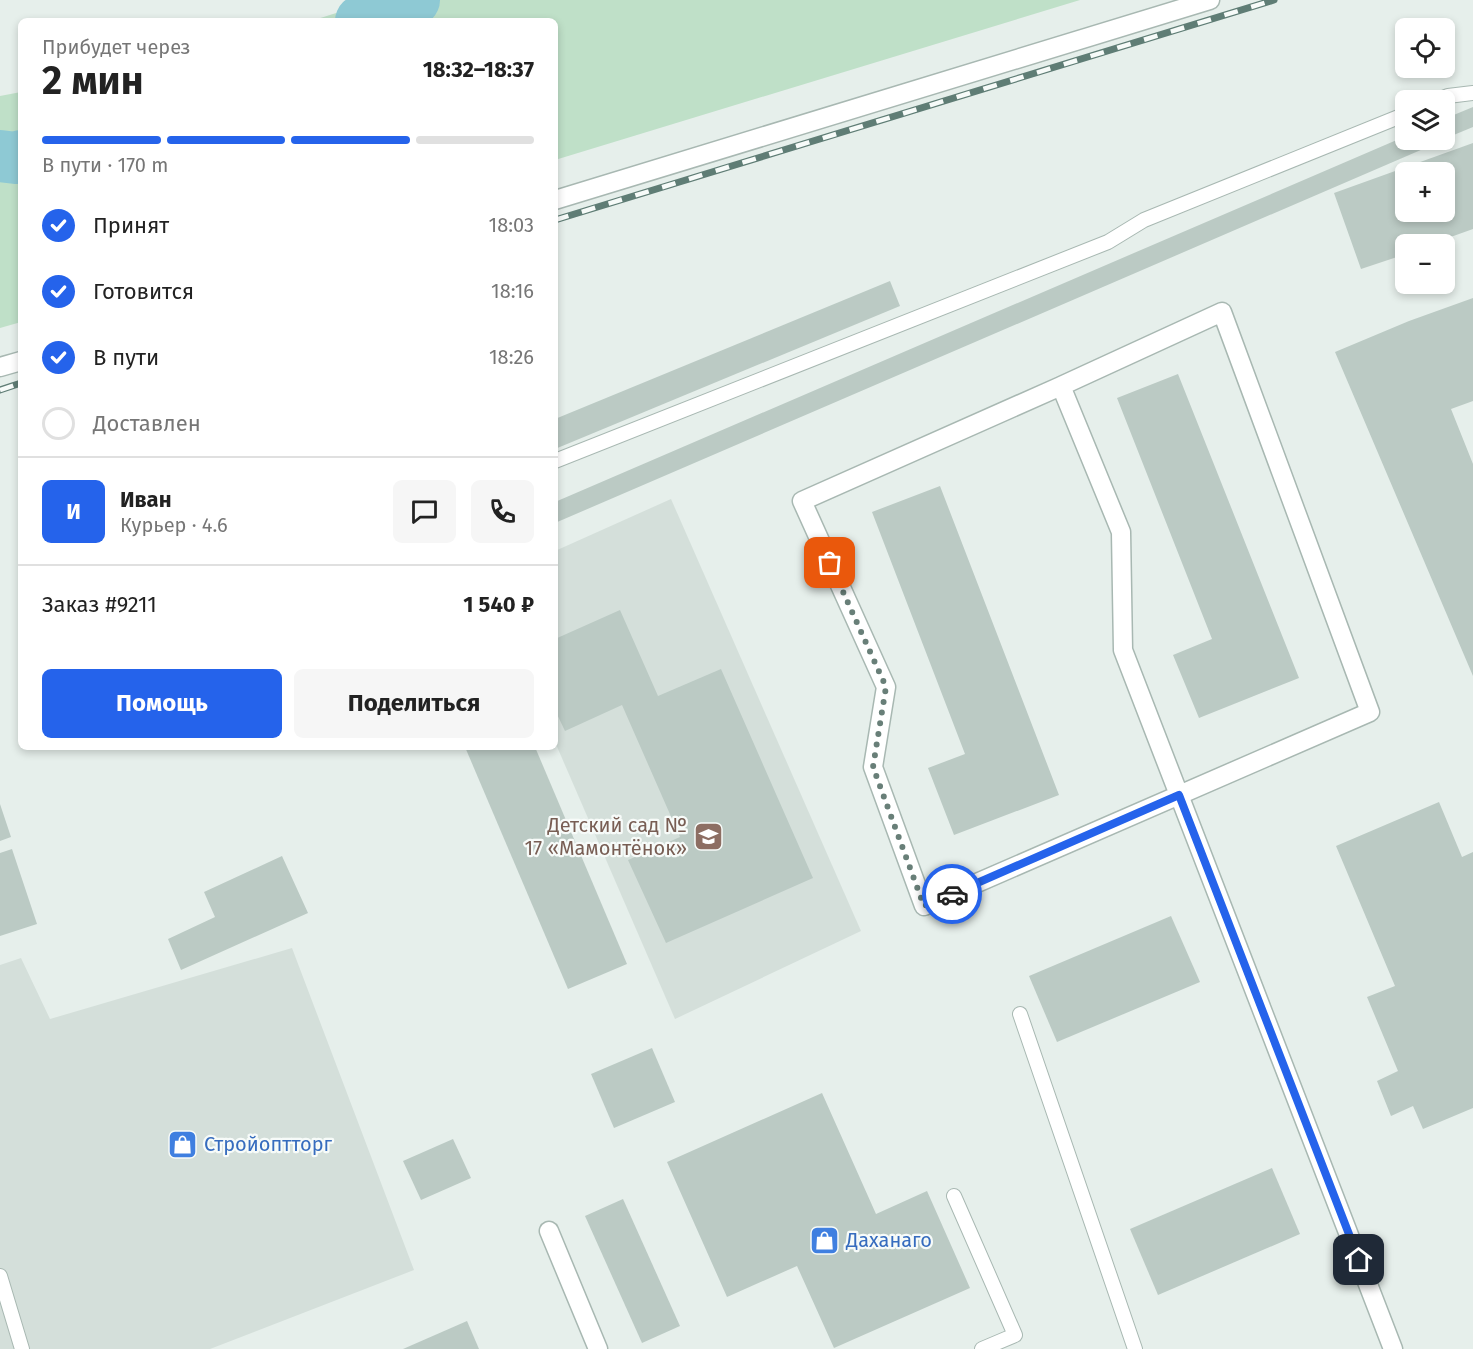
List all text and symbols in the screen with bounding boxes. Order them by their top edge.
map controls [1395,18,1455,294]
button: locate [1395,18,1455,78]
text: Прибудет через [42,35,191,59]
text: 18:32–18:37 [423,56,534,83]
text: 2 мин [42,58,144,104]
button: layers [1395,90,1455,150]
text: В пути · 170 m [42,153,168,177]
button: + [1395,162,1455,222]
icon: check [42,209,75,242]
text: Принят [93,212,169,239]
text: 18:03 [489,213,534,237]
button: − [1395,234,1455,294]
icon: check [42,275,75,308]
text: Готовится [93,278,194,305]
text: 18:16 [491,279,534,303]
icon: check [42,341,75,374]
text: В пути [93,344,159,371]
text: 18:26 [489,345,534,369]
text: Доставлен [93,410,201,437]
button: chat [393,480,456,543]
button: phone [471,480,534,543]
text: Иван [120,486,172,513]
text: И [66,498,81,525]
text: Курьер · 4.6 [120,513,228,537]
pin [804,537,855,588]
icon: bag [813,546,846,579]
text: Заказ #9211 [42,591,157,618]
text: 1 540 ₽ [463,591,534,618]
button: Помощь [42,669,282,738]
button: Поделиться [294,669,534,738]
place label: Детский сад № 17 «Мамонтёнок» [525,813,687,860]
school or university icon: Детский сад № 17 «Мамонтёнок» [692,820,724,852]
courier [922,864,982,924]
icon: car [936,878,969,911]
shop icon: Стройоптторг [167,1128,199,1160]
place label: Стройоптторг [204,1132,333,1156]
shop icon: Даханаго [809,1224,841,1256]
place label: Даханаго [845,1228,932,1252]
pin [1333,1234,1384,1285]
icon: home [1342,1243,1375,1276]

